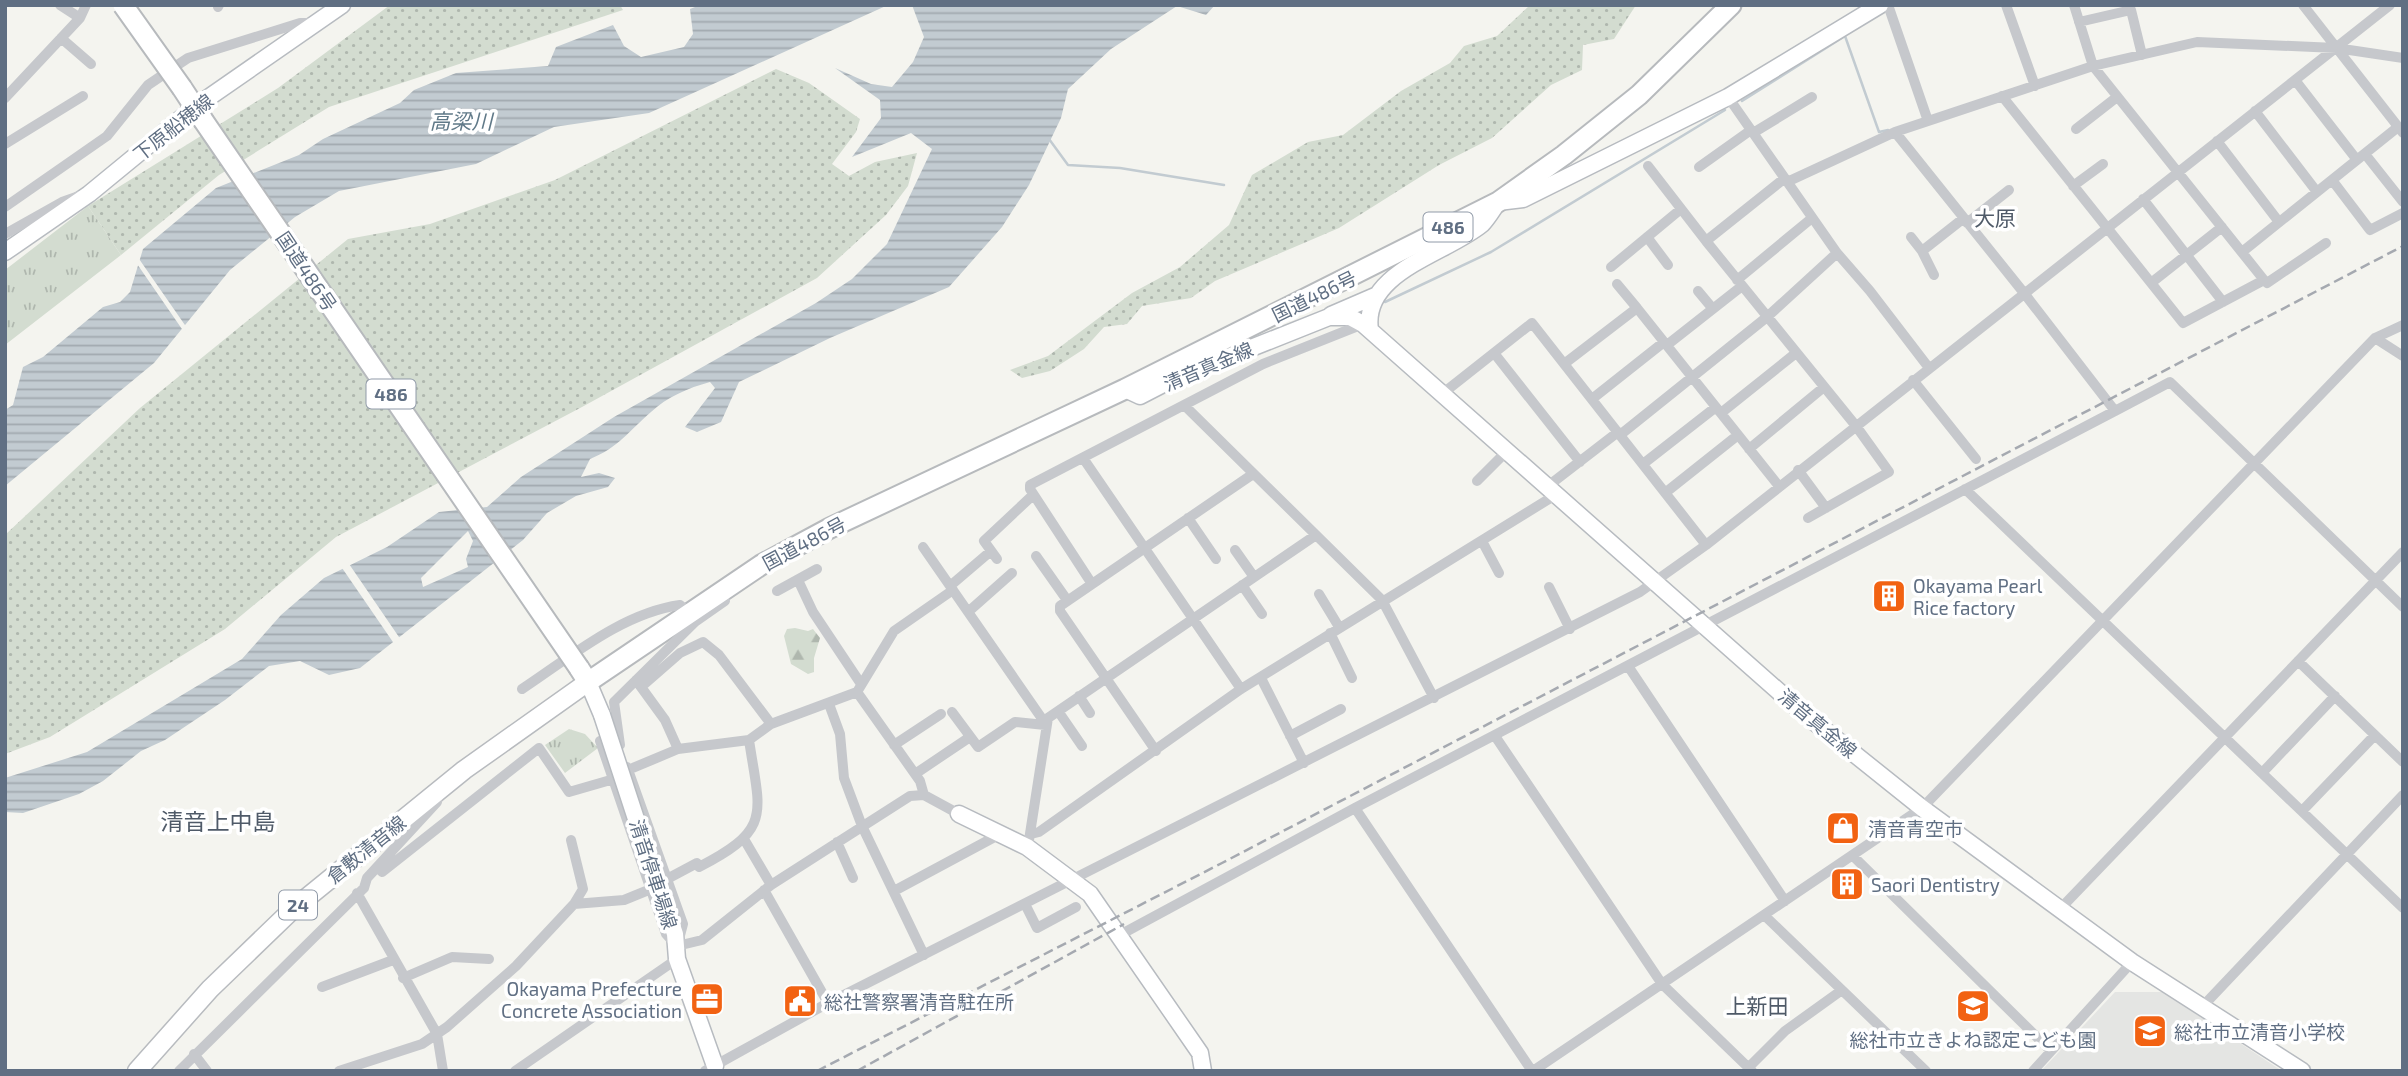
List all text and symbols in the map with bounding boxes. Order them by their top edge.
street label: 下原船穂線 [128,89,218,165]
water label: 高梁川 [430,108,494,133]
district label: 大原 [1974,205,2016,230]
road number: 486 [1424,212,1472,242]
street label: 国道486号 [272,227,342,315]
street label: 国道486号 [1268,266,1360,326]
street label: 清音真金線 [1160,337,1256,395]
road number: 486 [366,380,416,408]
street label: 国道486号 [758,511,850,575]
place label: Okayama Pearl Rice factory [1913,574,2043,619]
building icon: Okayama Pearl Rice factory [1870,577,1908,615]
street label: 清音真金線 [1774,684,1862,762]
district label: 清音上中島 [161,807,276,835]
shop icon: 清音青空市 [1824,809,1862,847]
street label: 倉敷清音線 [322,810,410,888]
street label: 清音停車場線 [625,816,683,932]
place label: 清音青空市 [1868,817,1963,840]
building icon: Saori Dentistry [1828,865,1866,903]
place label: Saori Dentistry [1871,873,2000,896]
road number: 24 [279,890,317,920]
place label: Okayama Prefecture Concrete Association [501,977,682,1022]
office icon: Okayama Prefecture Concrete Association [688,980,726,1018]
public building icon: 総社警察署清音駐在所 [781,982,819,1020]
school or university icon: 総社市立きよね認定こども園 [1954,987,1992,1025]
place label: 総社警察署清音駐在所 [824,990,1014,1013]
district label: 上新田 [1726,993,1789,1018]
school or university icon: 総社市立清音小学校 [2131,1012,2169,1050]
place label: 総社市立清音小学校 [2174,1020,2345,1043]
place label: 総社市立きよね認定こども園 [1849,1028,2097,1051]

